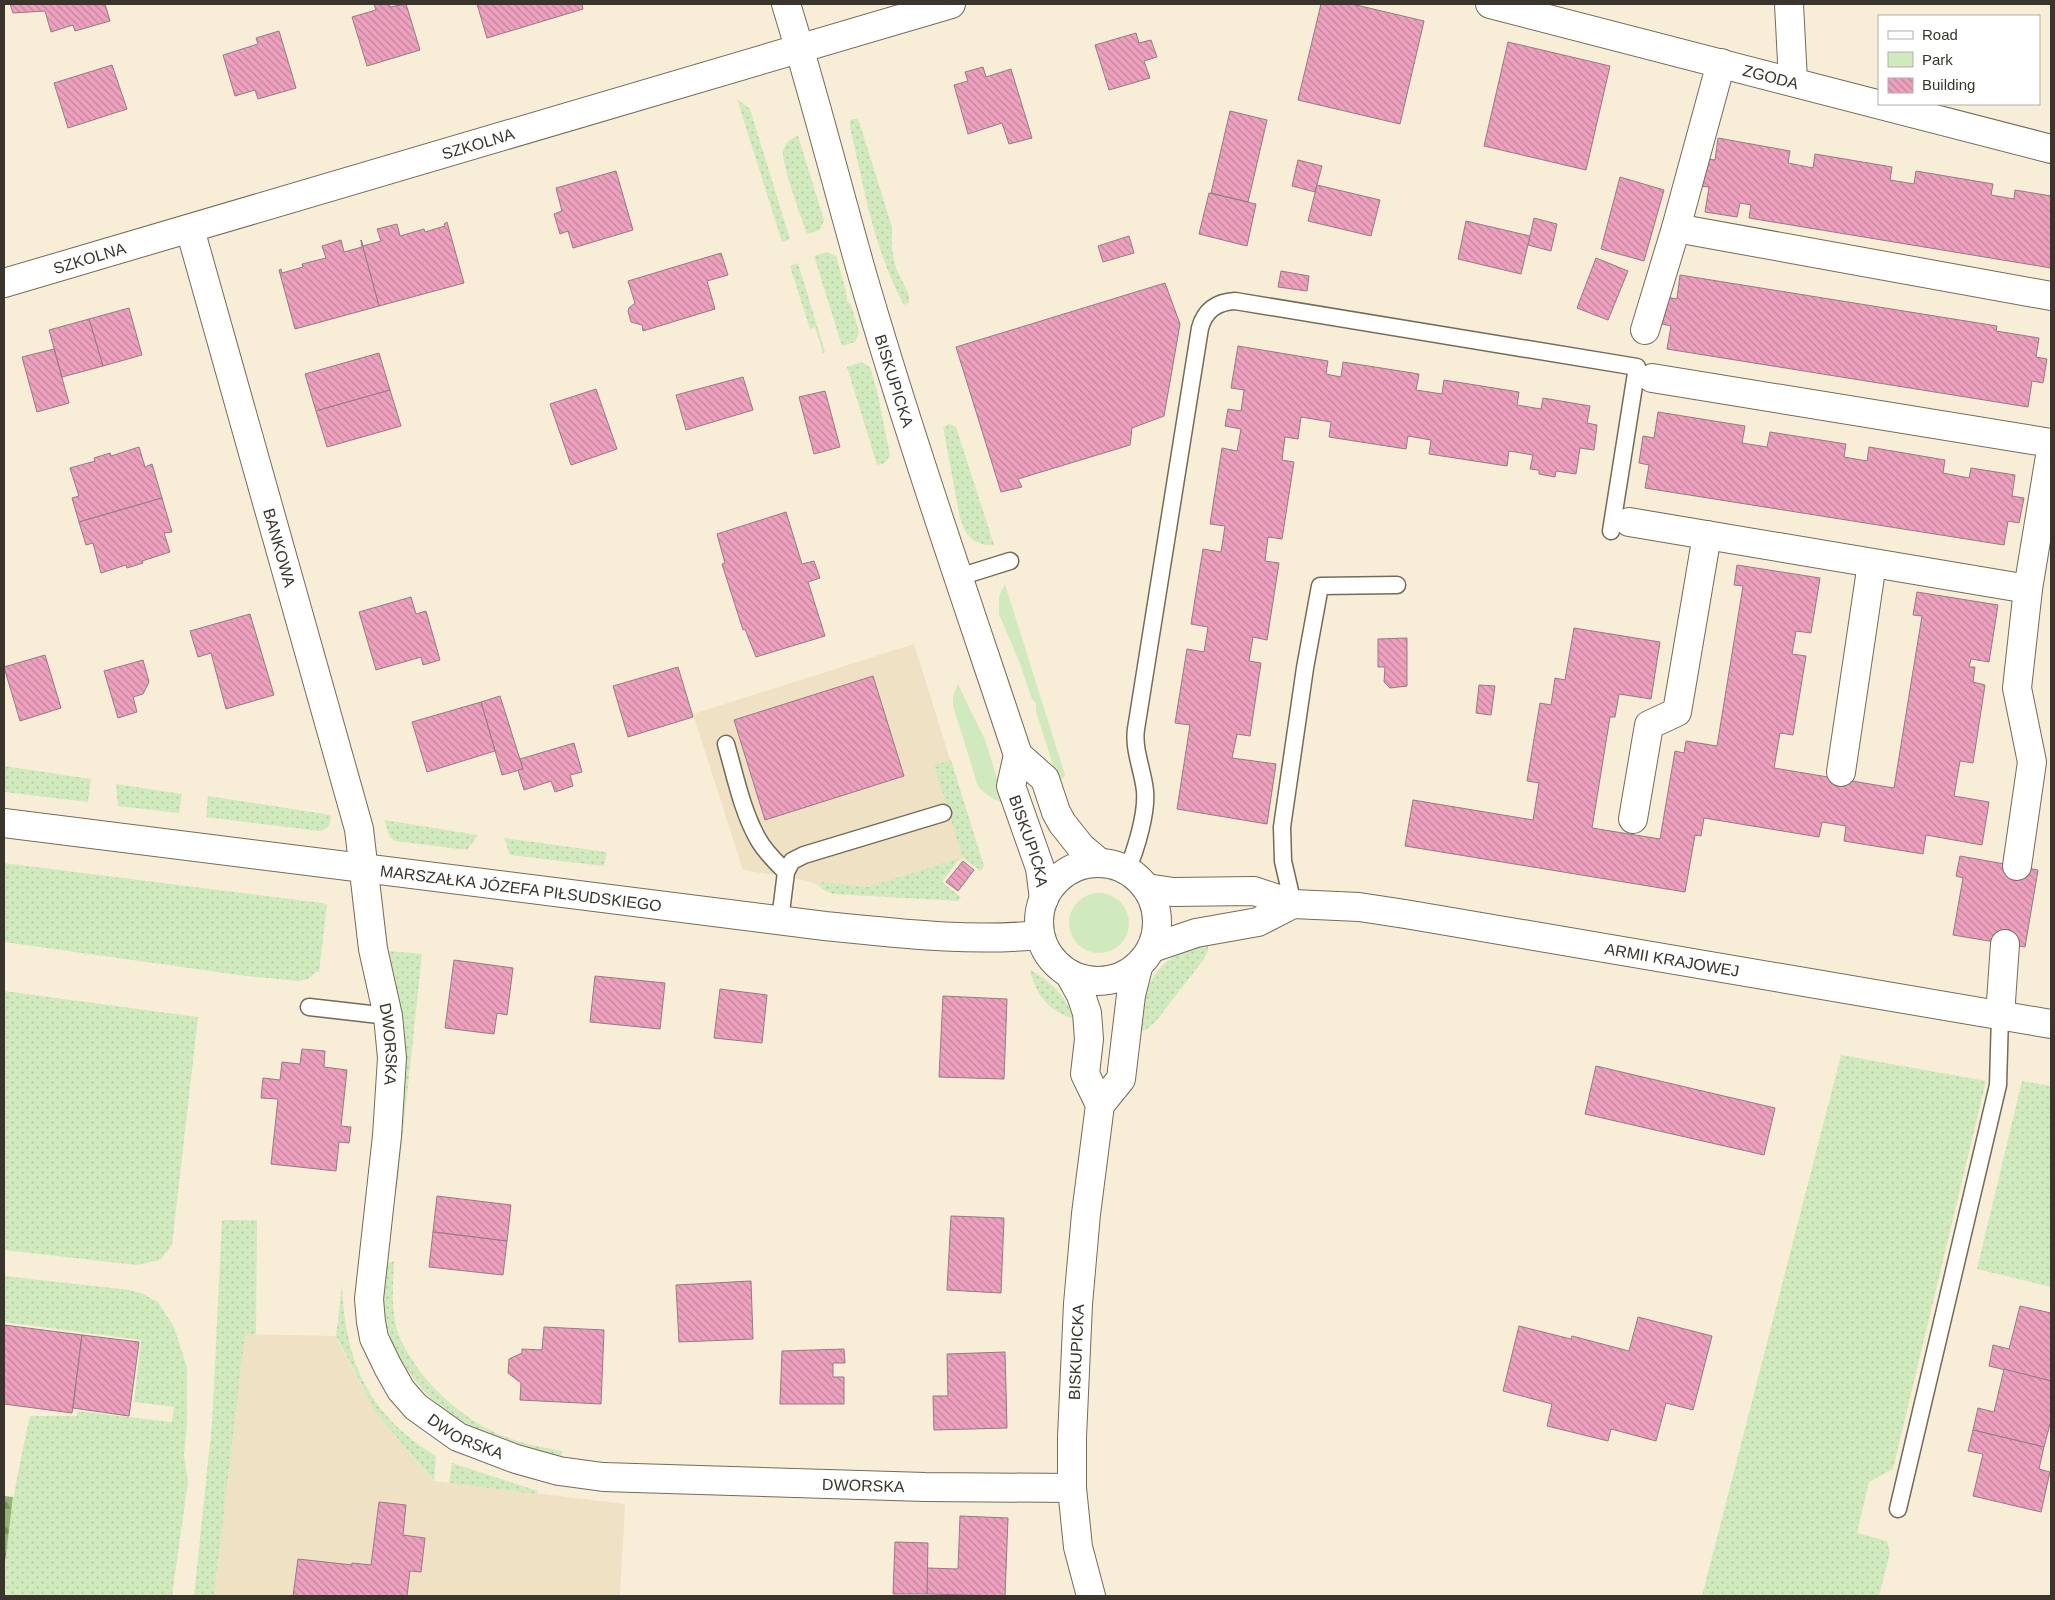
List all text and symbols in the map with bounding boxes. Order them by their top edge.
legend [1878,15,2040,105]
text: Road [1922,26,1958,43]
text: Park [1922,51,1953,68]
street label: ZGODA [1741,62,1801,92]
text: Building [1922,76,1975,93]
street label: SZKOLNA [440,125,517,163]
street label: SZKOLNA [51,240,128,277]
street label: BISKUPICKA [872,332,917,430]
street label: BANKOWA [260,506,299,589]
street label: BISKUPICKA [1006,793,1050,889]
street label: MARSZAŁKA JÓZEFA PIŁSUDSKIEGO [379,862,663,914]
street label: ARMII KRAJOWEJ [1604,940,1741,980]
street label: DWORSKA [376,1001,400,1086]
street label: BISKUPICKA [1066,1303,1087,1400]
street label: DWORSKA [424,1410,506,1463]
street label: DWORSKA [822,1476,905,1495]

